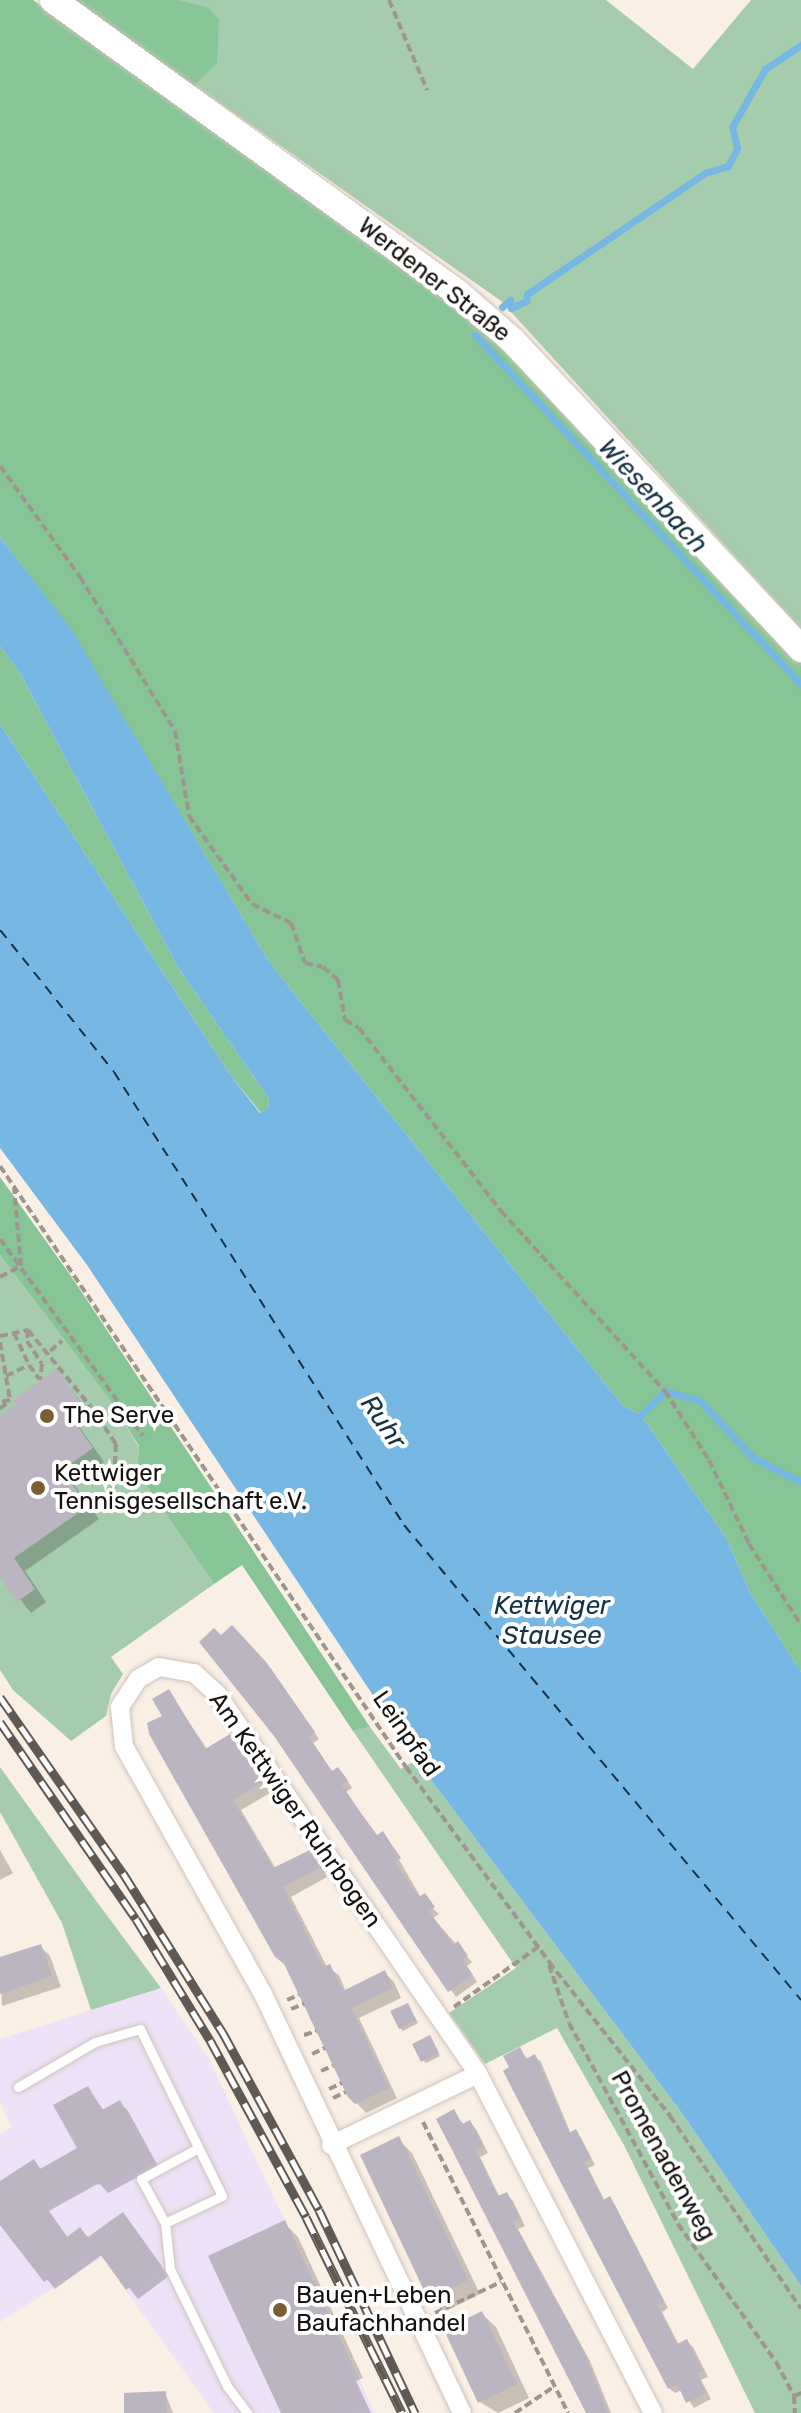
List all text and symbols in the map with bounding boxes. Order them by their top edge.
street label: Werdener Straße [352,211,516,349]
water label: Wiesenbach [592,432,714,560]
water label: Ruhr [353,1389,413,1455]
place label: The Serve [63,1402,174,1430]
marker: The Serve [38,1407,56,1425]
place label: Kettwiger Tennisgesellschaft e.V. [54,1460,307,1516]
marker: Kettwiger Tennisgesellschaft e.V. [29,1479,47,1497]
water label: Kettwiger Stausee [494,1590,610,1652]
street label: Leinpfad [366,1686,446,1782]
street label: Am Kettwiger Ruhrbogen [203,1687,387,1933]
street label: Promenadenweg [604,2066,722,2246]
place label: Bauen+Leben Baufachhandel [296,2282,466,2338]
marker: Bauen+Leben Baufachhandel [271,2301,289,2319]

